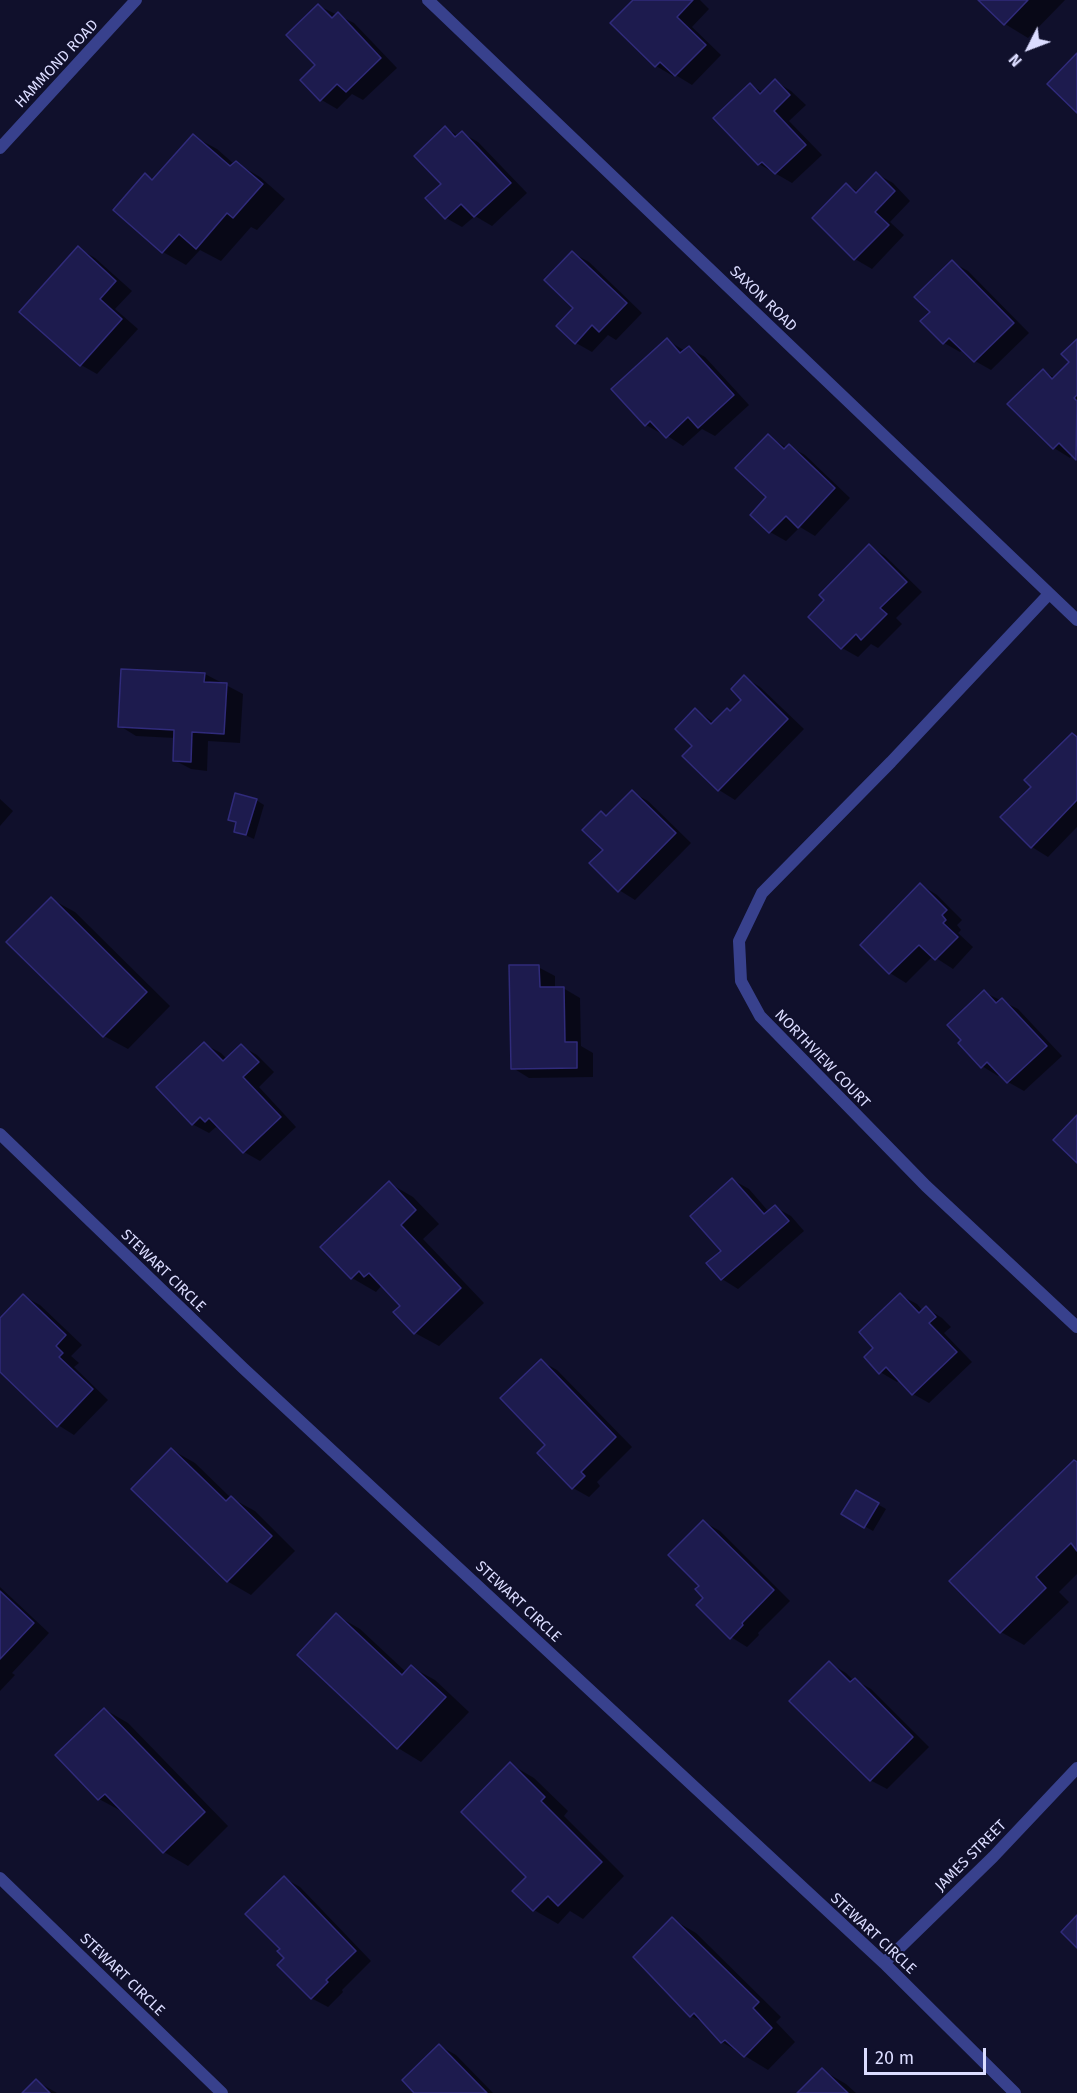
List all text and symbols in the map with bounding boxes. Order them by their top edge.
street label: HAMMOND ROAD [12,16,102,112]
north arrow [999,18,1059,78]
text: N [1005,50,1026,71]
street label: SAXON ROAD [726,262,800,336]
street label: NORTHVIEW COURT [771,1006,873,1112]
street label: STEWART CIRCLE [117,1226,209,1316]
street label: STEWART CIRCLE [471,1558,565,1646]
street label: JAMES STREET [932,1817,1010,1895]
street label: STEWART CIRCLE [826,1890,920,1978]
street label: STEWART CIRCLE [76,1930,168,2020]
scale bar [867,2036,988,2074]
text: 20 m [875,2047,914,2069]

